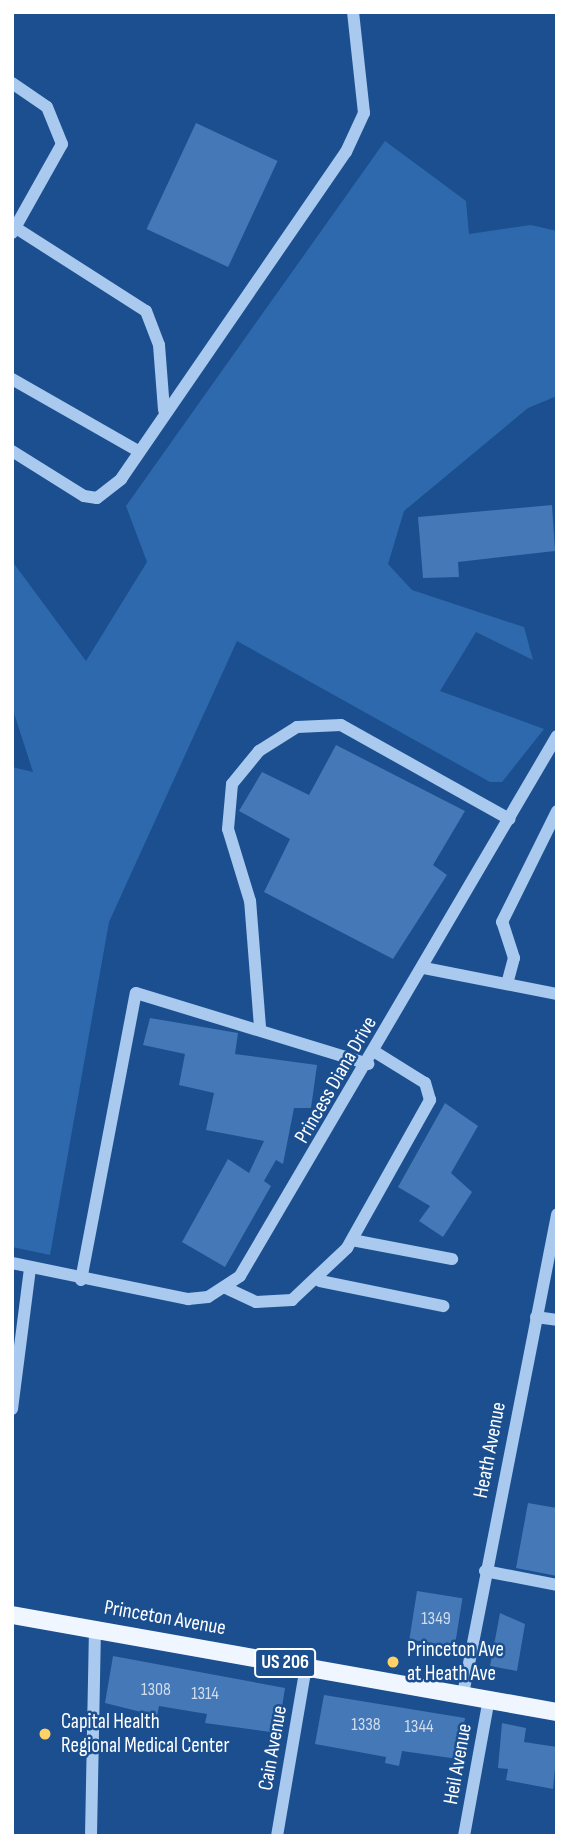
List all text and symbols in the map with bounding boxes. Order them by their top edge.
street label: Princess Diana Drive [290,1012,382,1148]
street label: Heath Avenue [468,1400,512,1500]
street label: Princeton Avenue [102,1595,228,1641]
house number: 1349 [421,1608,451,1630]
place label: Princeton Ave at Heath Ave [407,1637,504,1687]
road number: US 206 [254,1648,316,1679]
marker: Princeton Ave at Heath Ave [385,1654,401,1670]
house number: 1308 [141,1679,171,1701]
house number: 1314 [191,1683,219,1705]
street label: Cain Avenue [253,1704,293,1792]
place label: Capital Health Regional Medical Center [61,1709,230,1759]
house number: 1338 [351,1714,381,1736]
house number: 1344 [405,1716,433,1738]
street label: Heil Avenue [439,1722,477,1806]
marker: Capital Health Regional Medical Center [35,1724,55,1744]

